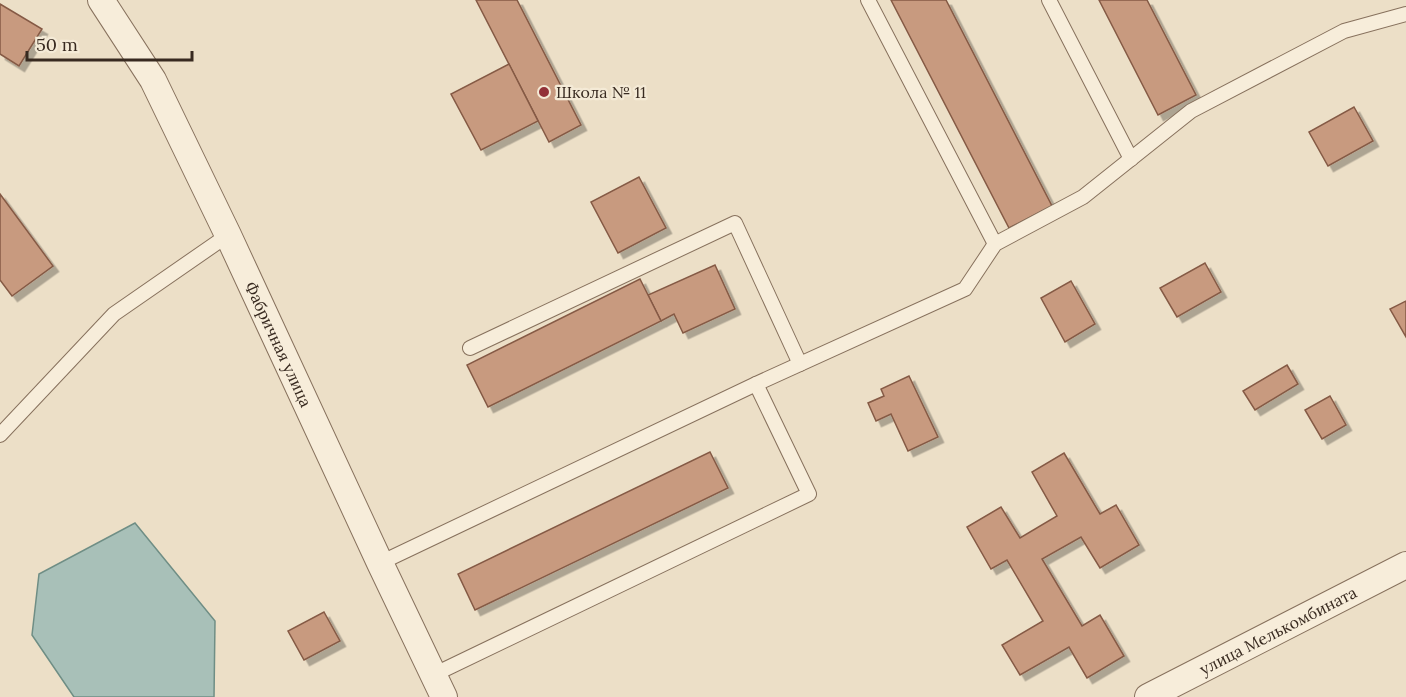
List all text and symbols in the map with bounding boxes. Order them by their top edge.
scale bar [27,24,192,62]
text: 50 m [36,33,78,56]
place label: Школа № 11 [556,82,646,102]
marker: Школа № 11 [537,85,551,99]
street label: Фабричная улица [241,278,316,410]
street label: улица Мелькомбината [1196,582,1360,679]

